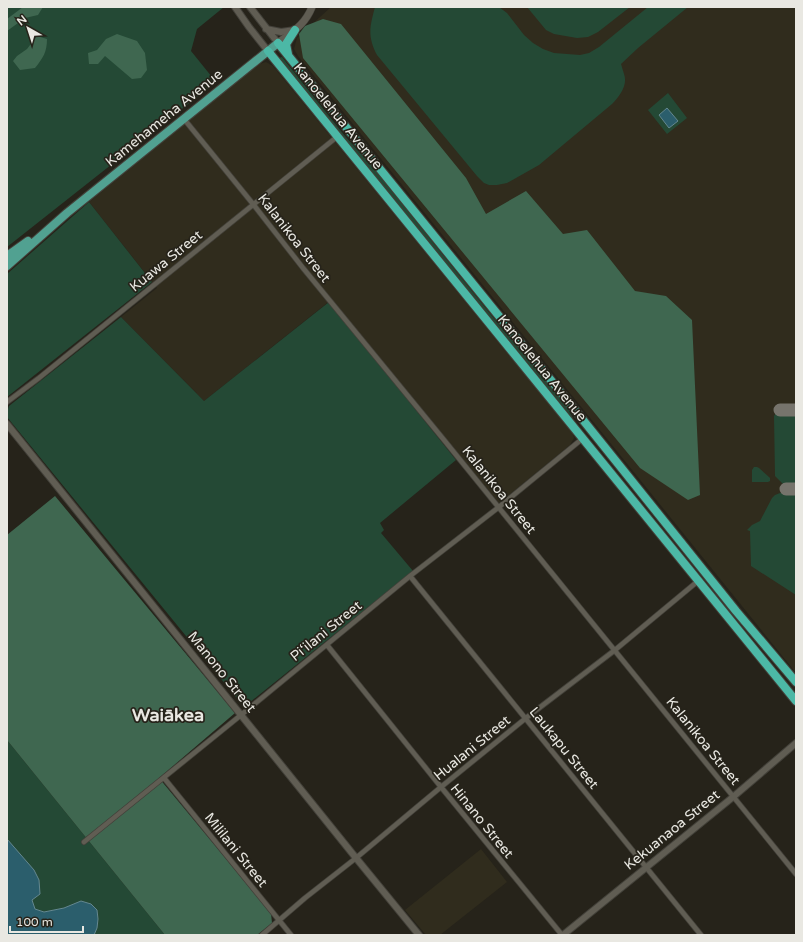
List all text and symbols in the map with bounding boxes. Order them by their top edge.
north arrow [8,8,48,48]
text: N [14,13,30,28]
street label: Kanoelehua Avenue [290,59,386,173]
street label: Kamehameha Avenue [102,66,226,170]
street label: Kalanikoa Street [254,190,334,286]
street label: Kuawa Street [126,226,206,295]
street label: Kanoelehua Avenue [494,311,590,425]
street label: Kalanikoa Street [458,443,540,538]
street label: Pi‘ilani Street [287,597,366,665]
street label: Manono Street [184,628,260,716]
street label: Kalanikoa Street [662,694,744,789]
street label: Laukapu Street [526,703,603,793]
district label: Waiākea [132,704,204,726]
street label: Hualani Street [430,711,514,784]
street label: Hinano Street [447,780,518,862]
street label: Kekuanaoa Street [621,786,724,874]
street label: Mililani Street [201,809,272,891]
scale bar [10,908,83,934]
text: 100 m [16,915,53,929]

